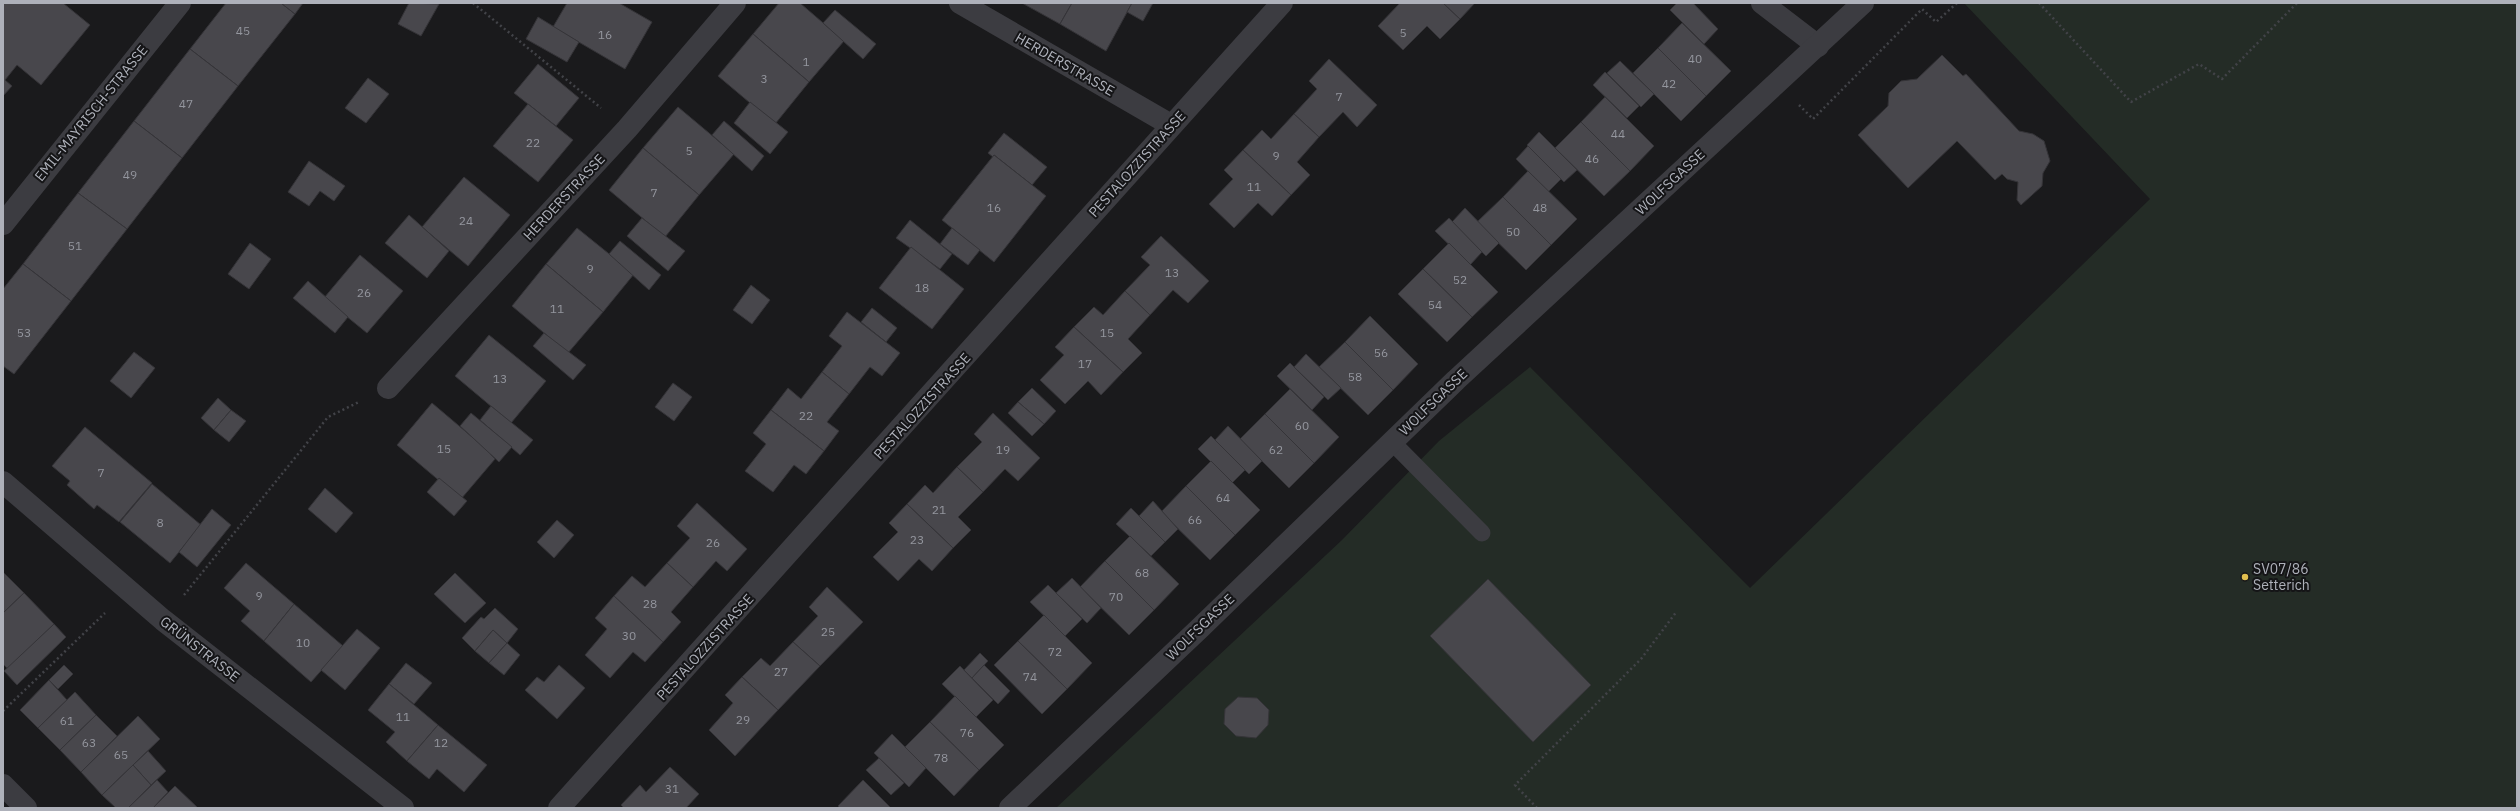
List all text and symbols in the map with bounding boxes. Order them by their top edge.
house number: 45 [236,23,250,38]
house number: 5 [1399,25,1407,40]
house number: 16 [598,27,612,42]
street label: HERDERSTRASSE [1012,28,1118,100]
street label: EMIL-MAYRISCH-STRASSE [31,41,151,185]
house number: 40 [1688,51,1702,66]
house number: 1 [802,54,810,69]
house number: 3 [760,71,768,86]
house number: 42 [1662,76,1676,91]
house number: 7 [1335,89,1343,104]
house number: 47 [179,96,193,111]
street label: PESTALOZZISTRASSE [1084,107,1190,221]
house number: 44 [1611,126,1625,141]
house number: 22 [526,135,540,150]
house number: 5 [685,143,693,158]
street label: WOLFSGASSE [1632,145,1708,219]
house number: 9 [1272,148,1280,163]
street label: HERDERSTRASSE [519,150,609,244]
house number: 46 [1585,151,1599,166]
house number: 49 [123,167,137,182]
house number: 11 [1247,179,1261,194]
house number: 7 [650,185,658,200]
house number: 16 [987,200,1001,215]
house number: 48 [1533,200,1547,215]
house number: 24 [459,213,473,228]
house number: 50 [1506,224,1520,239]
house number: 51 [68,238,82,253]
house number: 9 [586,261,594,276]
house number: 13 [1165,265,1179,280]
house number: 52 [1453,272,1467,287]
house number: 18 [915,280,929,295]
house number: 26 [357,285,371,300]
house number: 54 [1428,297,1442,312]
house number: 11 [550,301,564,316]
house number: 53 [17,325,31,340]
house number: 15 [1100,325,1114,340]
house number: 56 [1374,345,1388,360]
street label: PESTALOZZISTRASSE [869,349,975,463]
house number: 17 [1078,356,1092,371]
street label: WOLFSGASSE [1395,365,1471,439]
house number: 58 [1348,369,1362,384]
house number: 13 [493,371,507,386]
house number: 22 [799,408,813,423]
house number: 60 [1295,418,1309,433]
house number: 15 [437,441,451,456]
house number: 19 [996,442,1010,457]
house number: 62 [1269,442,1283,457]
house number: 7 [97,465,105,480]
house number: 64 [1216,490,1230,505]
house number: 21 [932,502,946,517]
house number: 66 [1188,512,1202,527]
house number: 8 [156,515,164,530]
house number: 23 [910,532,924,547]
house number: 26 [706,535,720,550]
place label: SV07/86 Setterich [2253,560,2310,594]
house number: 68 [1135,565,1149,580]
marker: SV07/86 Setterich [2240,572,2250,582]
house number: 9 [255,588,263,603]
house number: 70 [1109,589,1123,604]
street label: PESTALOZZISTRASSE [652,590,758,704]
street label: WOLFSGASSE [1162,590,1238,664]
house number: 28 [643,596,657,611]
street label: GRÜNSTRASSE [157,612,243,686]
house number: 25 [821,624,835,639]
house number: 30 [622,628,636,643]
house number: 10 [296,635,310,650]
house number: 72 [1048,644,1062,659]
house number: 27 [774,664,788,679]
house number: 74 [1023,669,1037,684]
house number: 11 [396,709,410,724]
house number: 29 [736,712,750,727]
house number: 61 [60,713,74,728]
house number: 76 [960,725,974,740]
house number: 63 [82,735,96,750]
house number: 12 [434,735,448,750]
house number: 65 [114,747,128,762]
house number: 78 [934,750,948,765]
house number: 31 [665,781,679,796]

